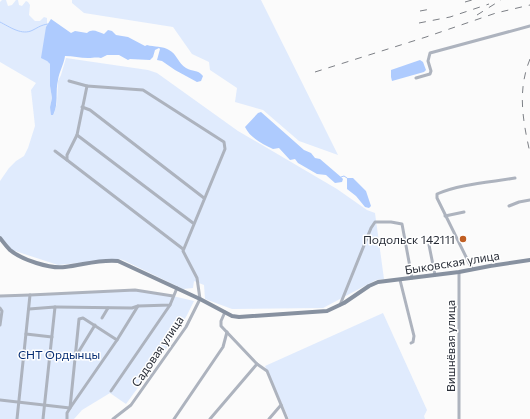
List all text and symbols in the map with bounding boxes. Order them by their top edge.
place label: Подольск 142111 [363,232,455,246]
marker: Подольск 142111 [458,234,468,244]
street label: Быковская улица [404,248,500,276]
street label: Вишнёвая улица [443,300,457,392]
street label: Садовая улица [128,313,186,389]
park label: СНТ Ордынцы [18,347,100,361]

